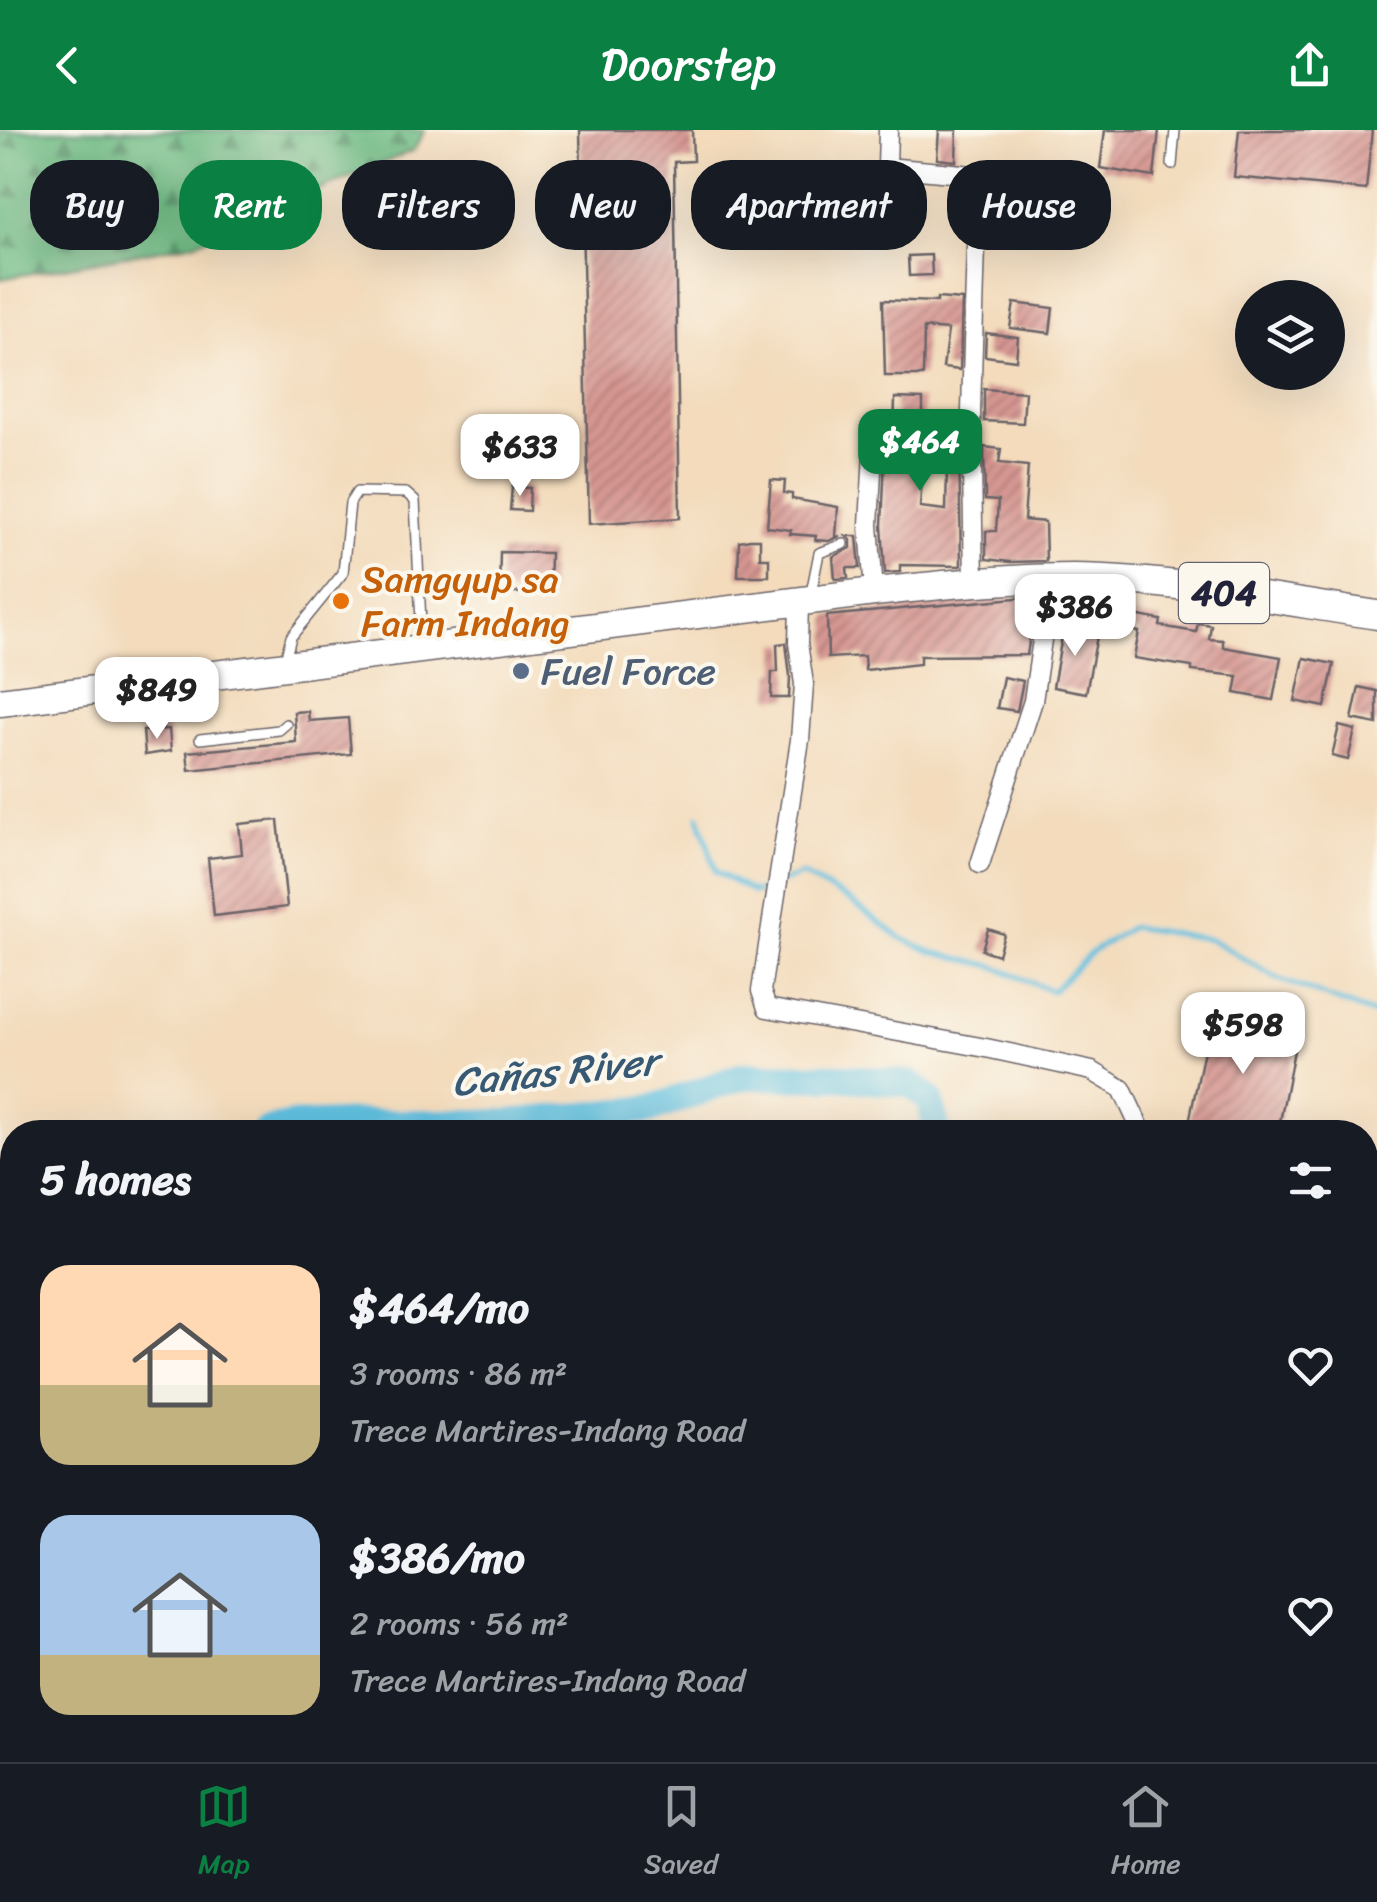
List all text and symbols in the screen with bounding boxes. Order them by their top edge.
text: Doorstep [601,25,776,105]
icon: back [40,38,95,93]
icon: share [1282,38,1337,93]
chip: Buy [30,160,159,250]
chip: Rent [179,160,322,250]
chip: Filters [342,160,515,250]
chip: New [535,160,671,250]
chip: Apartment [691,160,927,250]
chip: House [947,160,1111,250]
map controls [1235,280,1345,390]
button: layers [1235,280,1345,390]
pin: $464 [861,409,979,494]
text: $464 [880,413,960,470]
pin: $633 [461,414,579,499]
text: $633 [483,418,557,475]
place label: Samgyup sa Farm Indang [361,546,570,657]
road number: 404 [1179,563,1269,623]
pin: $386 [1016,574,1134,659]
text: $386 [1037,578,1113,635]
marker: Samgyup sa Farm Indang [330,590,352,612]
place label: Fuel Force [541,638,716,705]
pin: $849 [98,657,216,742]
marker: Fuel Force [510,660,532,682]
text: $849 [117,661,197,718]
pin: $598 [1184,992,1302,1077]
text: $598 [1203,996,1283,1053]
water label: Cañas River [449,1025,668,1118]
text: 5 homes [40,1143,191,1217]
icon: filters [1283,1153,1338,1208]
text: $464/mo [350,1271,529,1345]
icon: home [120,1305,240,1425]
icon: heart [1283,1338,1338,1393]
text: 3 rooms · 86 m² [350,1345,567,1402]
text: Trece Martires-Indang Road [350,1402,745,1459]
text: $386/mo [350,1521,525,1595]
icon: home [120,1555,240,1675]
icon: heart [1283,1588,1338,1643]
text: 2 rooms · 56 m² [350,1595,569,1652]
text: Trece Martires-Indang Road [350,1652,745,1709]
tab: Map [196,1779,251,1888]
tab: Saved [644,1779,718,1888]
tab: Home [1111,1779,1181,1888]

